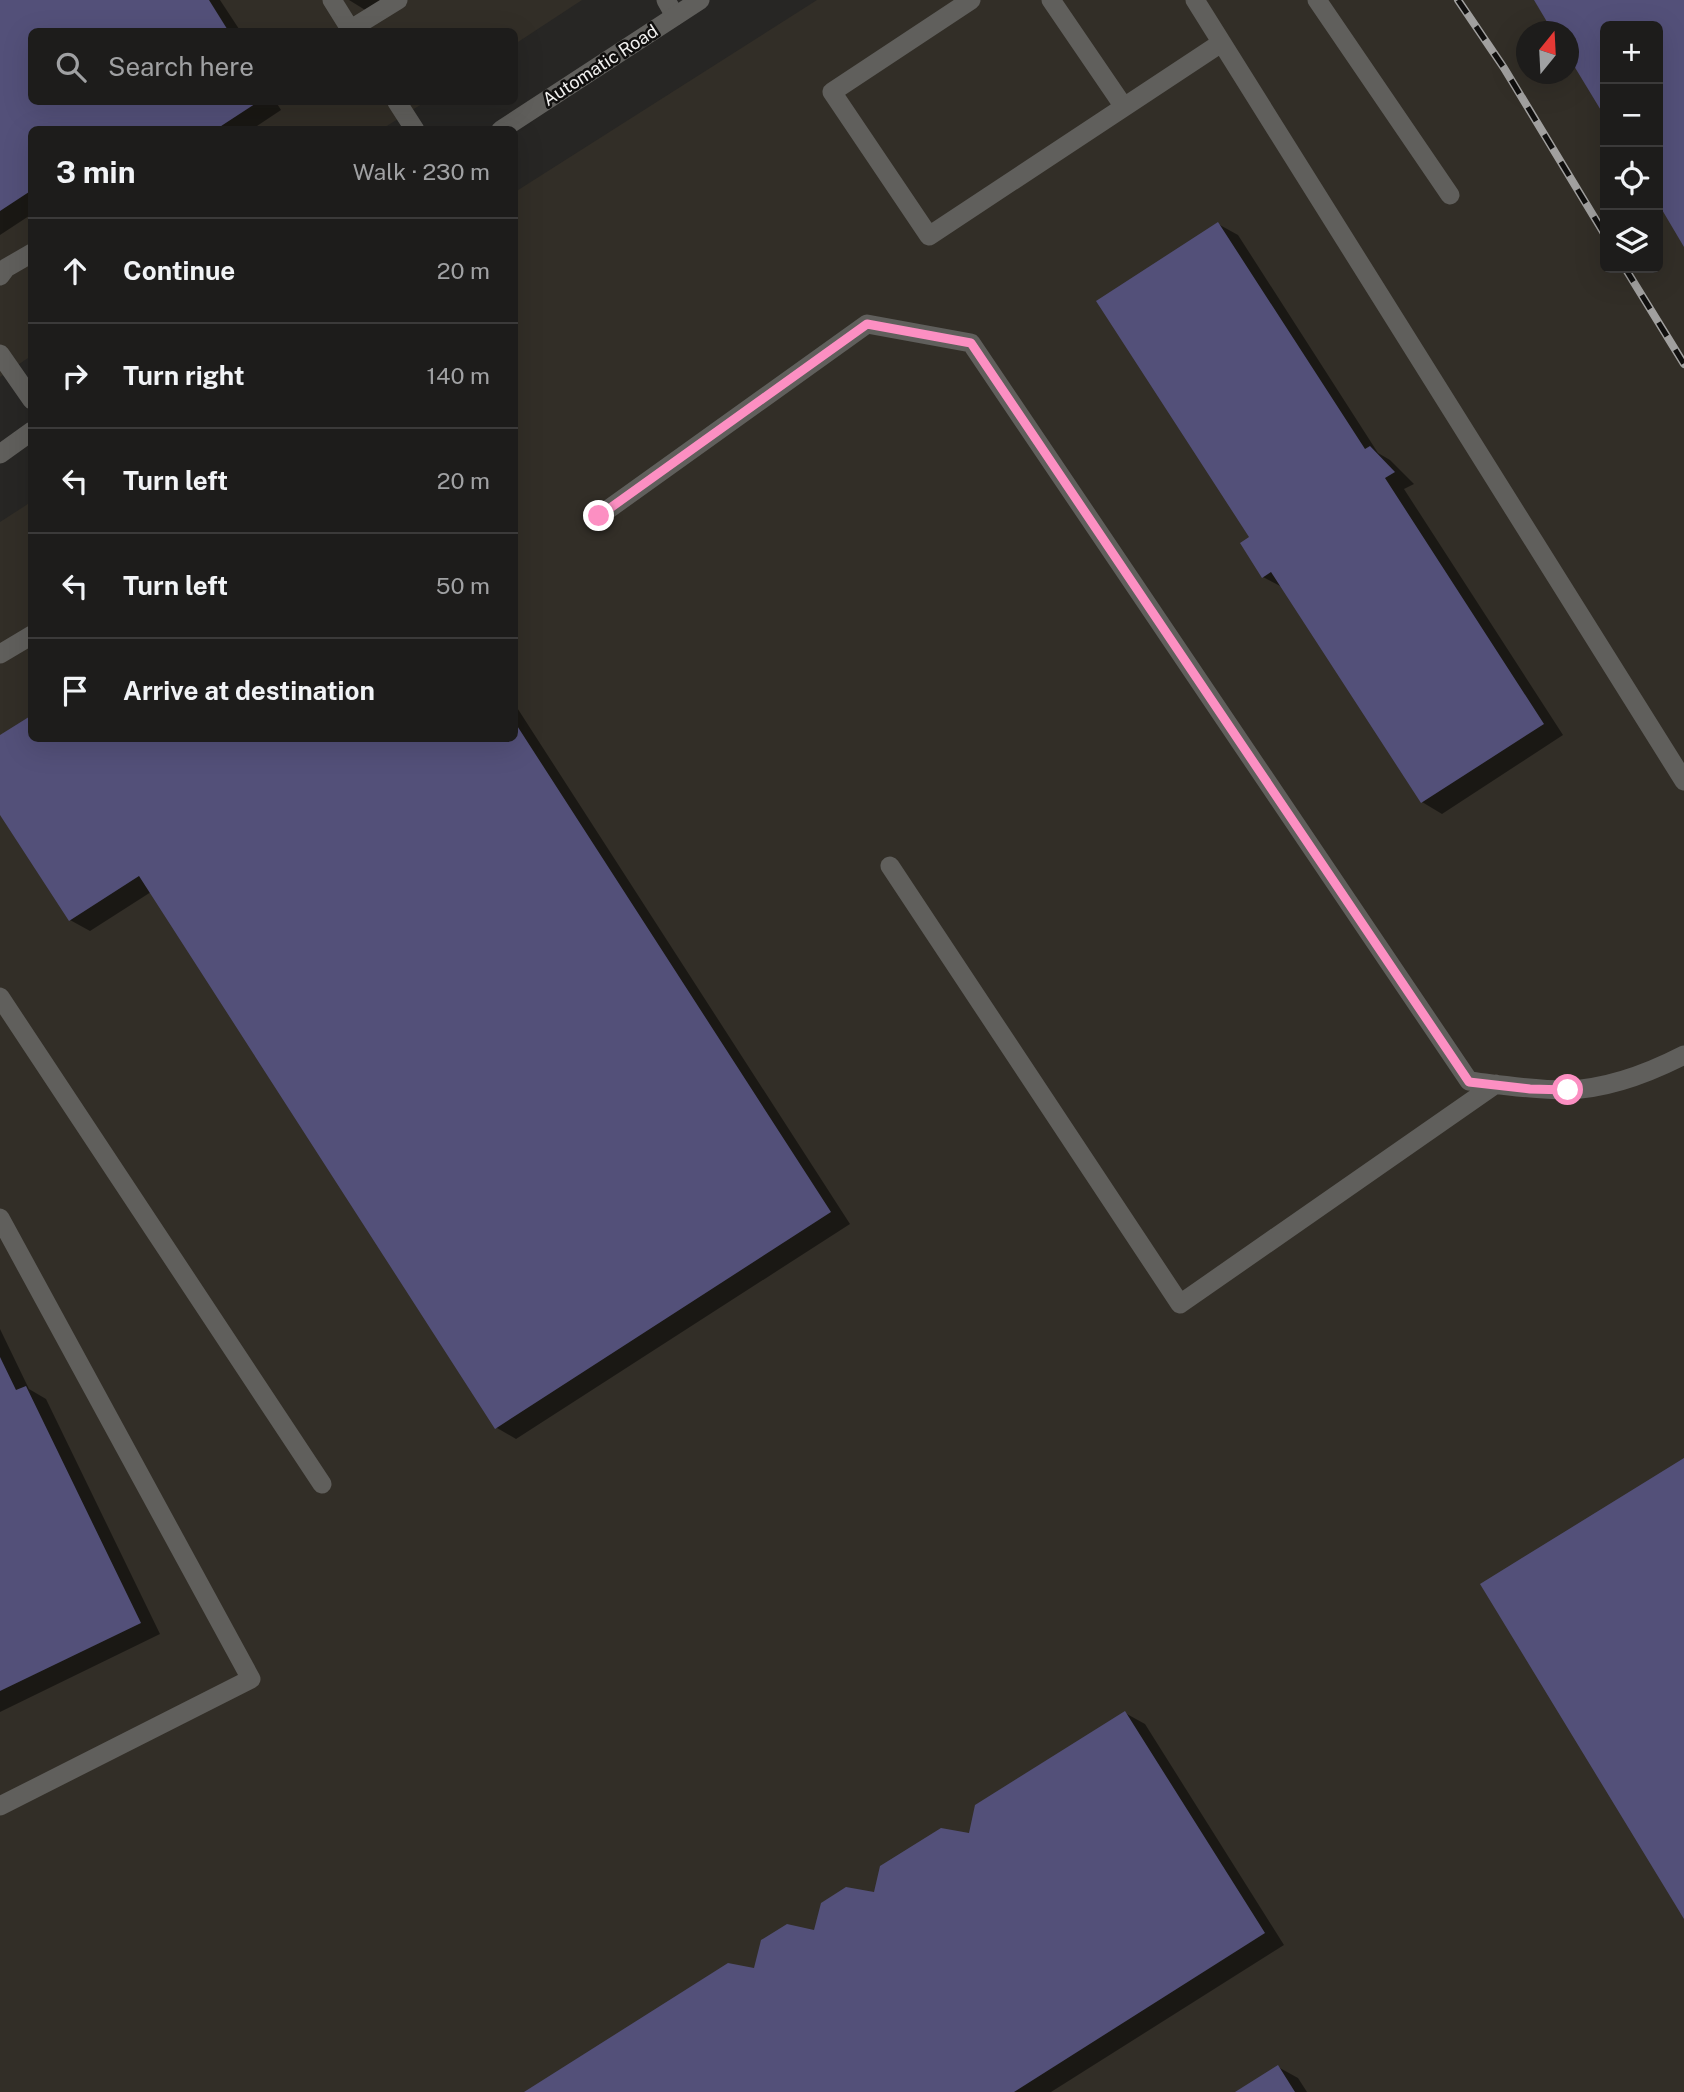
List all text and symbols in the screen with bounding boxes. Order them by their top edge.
street label: Automatic Road [538,20,662,110]
north arrow [1516,21,1579,84]
map controls [1600,21,1663,273]
button: + [1600,21,1663,84]
search box [28,28,518,105]
icon: search [52,48,90,86]
text: Search here [108,51,254,82]
button: − [1600,84,1663,147]
button: locate [1600,147,1663,210]
text: 3 min [56,154,135,190]
text: Walk · 230 m [353,158,490,185]
button: layers [1600,210,1663,273]
icon: ahead [56,252,94,290]
text: Continue [123,255,235,286]
text: 20 m [437,257,490,284]
icon: right [56,357,94,395]
text: Turn right [123,360,245,391]
text: 140 m [427,362,490,389]
icon: left [56,462,94,500]
text: Turn left [123,465,228,496]
text: 20 m [437,467,490,494]
route end [583,500,614,531]
icon: left [56,567,94,605]
text: Turn left [123,570,228,601]
text: 50 m [436,572,490,599]
icon: arrive [56,672,94,710]
text: Arrive at destination [123,675,375,706]
route start [1552,1074,1583,1105]

